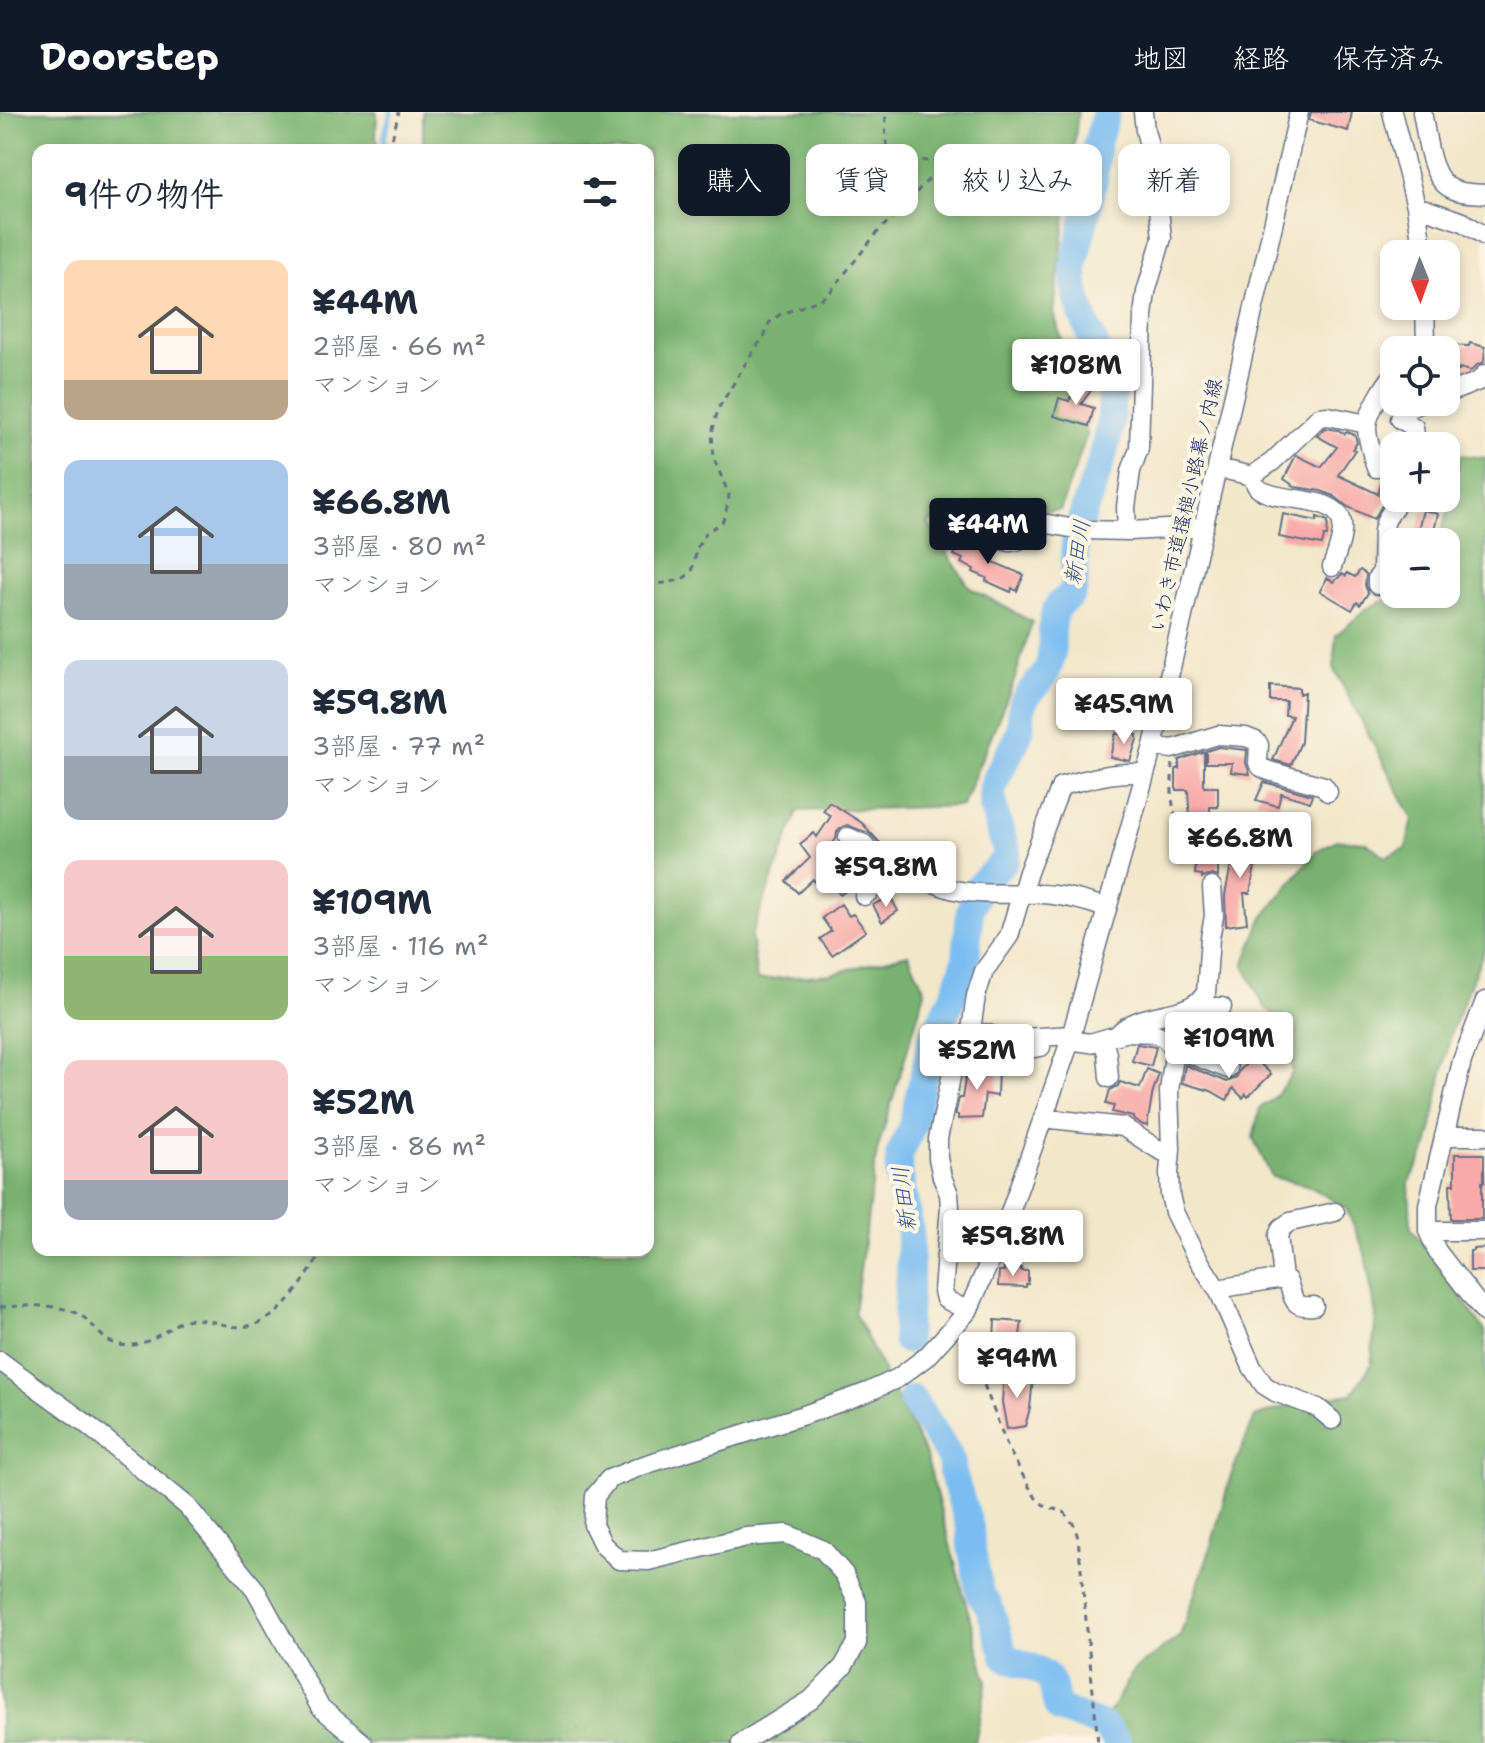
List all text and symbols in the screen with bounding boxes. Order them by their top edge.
text: Doorstep [40,31,219,82]
text: 地図 [1133,39,1189,77]
text: 経路 [1233,39,1289,77]
text: 保存済み [1333,39,1445,77]
chip: 購入 [678,144,790,216]
chip: 賃貸 [806,144,918,216]
chip: 絞り込み [934,144,1102,216]
chip: 新着 [1118,144,1230,216]
icon: filters [578,170,622,214]
text: 9件の物件 [64,171,224,217]
north arrow [1380,240,1460,320]
map controls [1380,240,1460,608]
text: ¥44M [312,279,418,325]
icon: home [128,292,224,388]
text: 2部屋 · 66 m² [312,328,486,363]
button: locate [1380,336,1460,416]
pin: ¥108M [1020,339,1132,407]
text: ¥108M [1030,347,1122,382]
text: マンション [312,366,441,401]
street label: いわき市道搔槌小路幕ノ内線 [1144,375,1228,635]
button: + [1380,432,1460,512]
text: ¥66.8M [312,479,451,525]
icon: home [128,492,224,588]
pin: ¥44M [941,498,1035,566]
text: ¥44M [947,506,1029,541]
water label: 新田川 [1058,517,1096,587]
text: 3部屋 · 80 m² [312,528,486,563]
button: − [1380,528,1460,608]
text: マンション [312,566,441,601]
pin: ¥45.9M [1059,678,1189,746]
text: ¥59.8M [312,679,447,725]
text: ¥45.9M [1074,686,1174,721]
icon: home [128,692,224,788]
text: 3部屋 · 77 m² [312,728,485,763]
text: マンション [312,766,441,801]
pin: ¥66.8M [1175,812,1305,880]
text: ¥66.8M [1187,820,1293,855]
pin: ¥59.8M [821,841,951,909]
text: ¥59.8M [834,849,938,884]
text: ¥109M [312,879,432,925]
icon: home [128,892,224,988]
text: 3部屋 · 116 m² [312,928,489,963]
text: マンション [312,966,441,1001]
pin: ¥109M [1173,1012,1285,1080]
text: ¥109M [1183,1020,1275,1055]
pin: ¥52M [930,1024,1024,1092]
text: ¥52M [938,1032,1016,1067]
text: ¥52M [312,1079,415,1125]
icon: home [128,1092,224,1188]
text: 3部屋 · 86 m² [312,1128,486,1163]
water label: 新田川 [886,1164,922,1234]
text: マンション [312,1166,441,1201]
pin: ¥59.8M [948,1210,1078,1278]
text: ¥59.8M [961,1218,1065,1253]
pin: ¥94M [970,1332,1064,1400]
text: ¥94M [976,1340,1058,1375]

